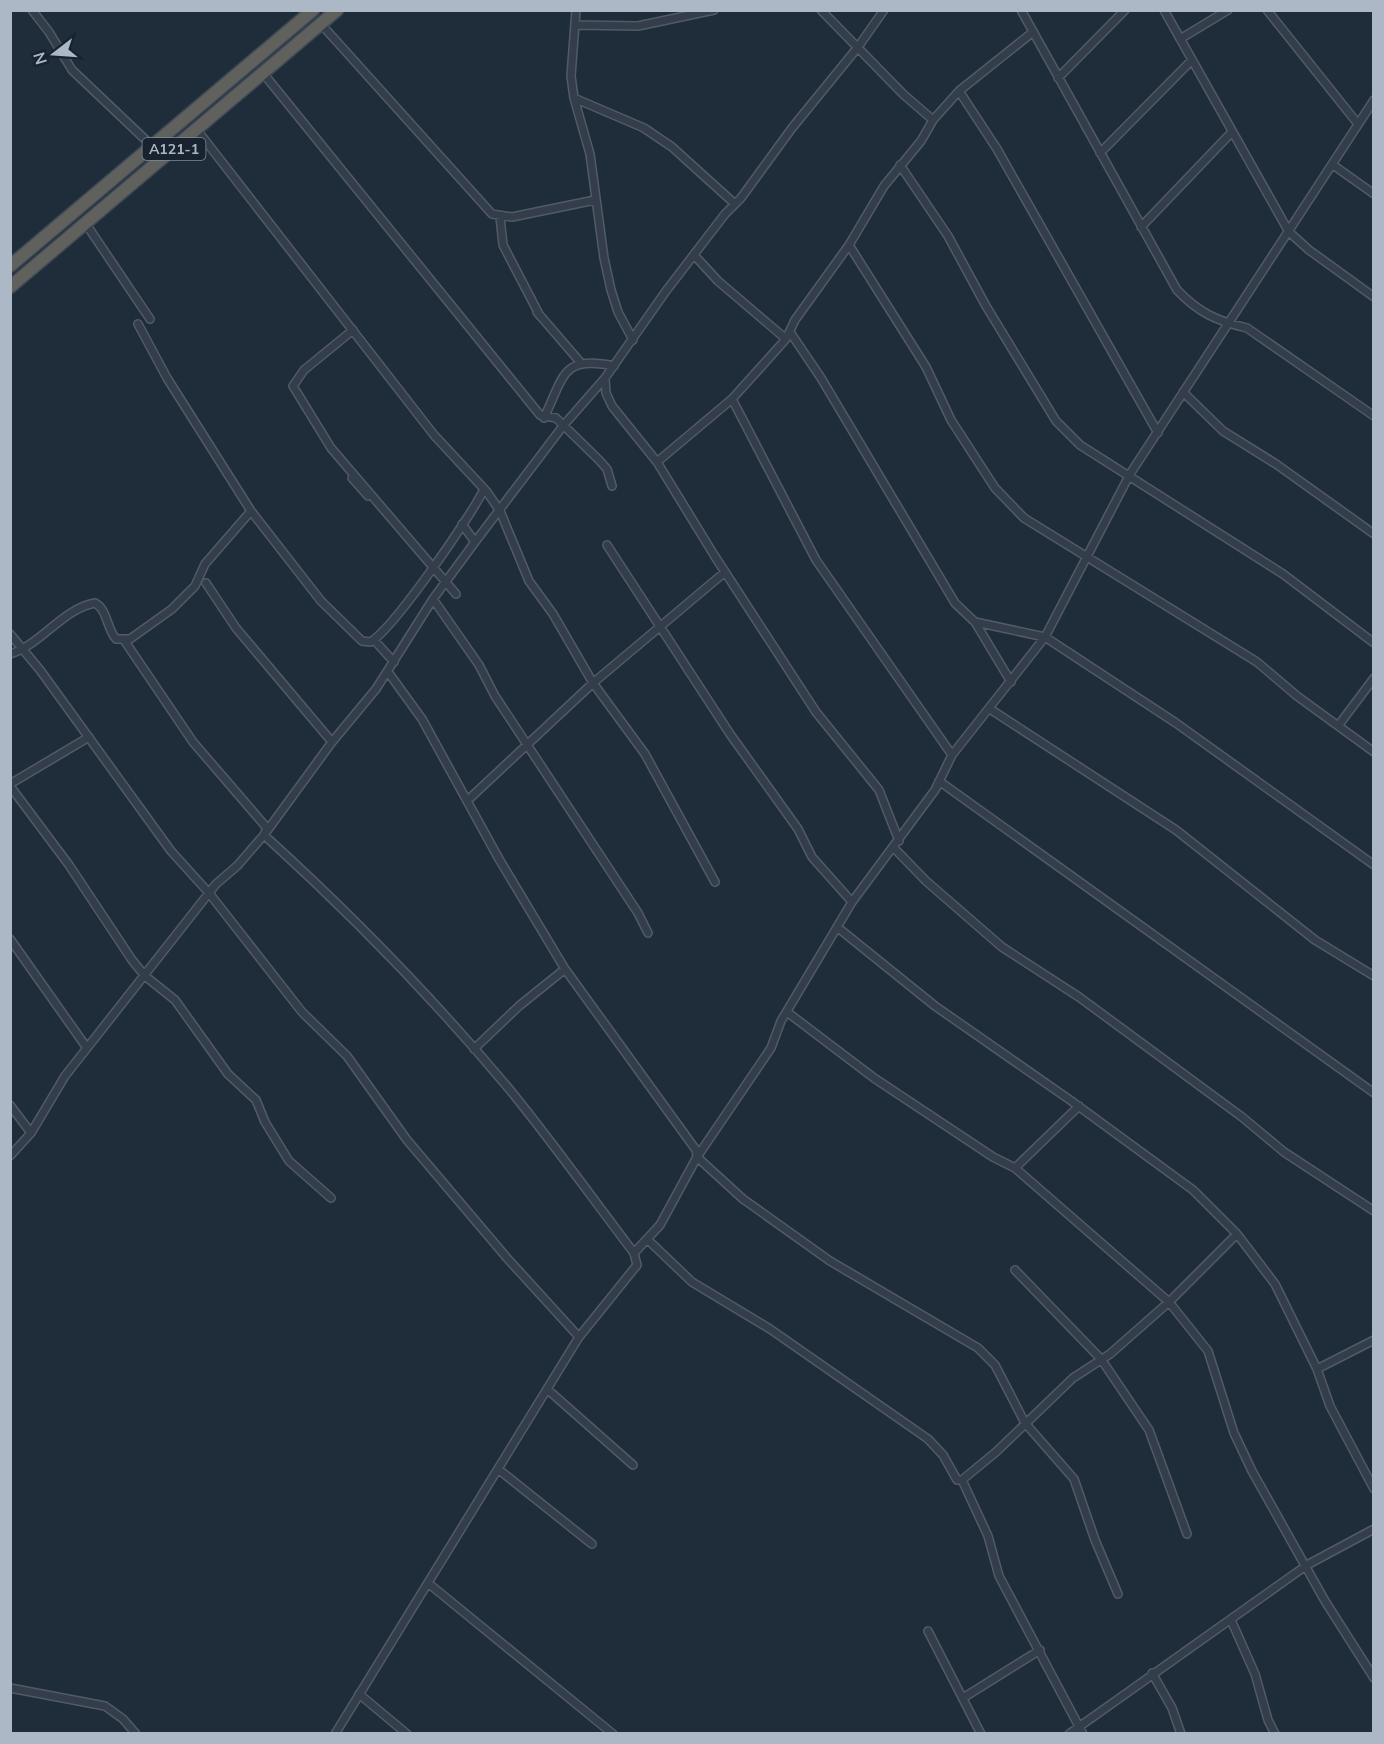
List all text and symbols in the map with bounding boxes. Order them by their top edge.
north arrow [24,24,84,84]
text: N [28,50,51,67]
road number: A121-1 [142,138,206,160]

